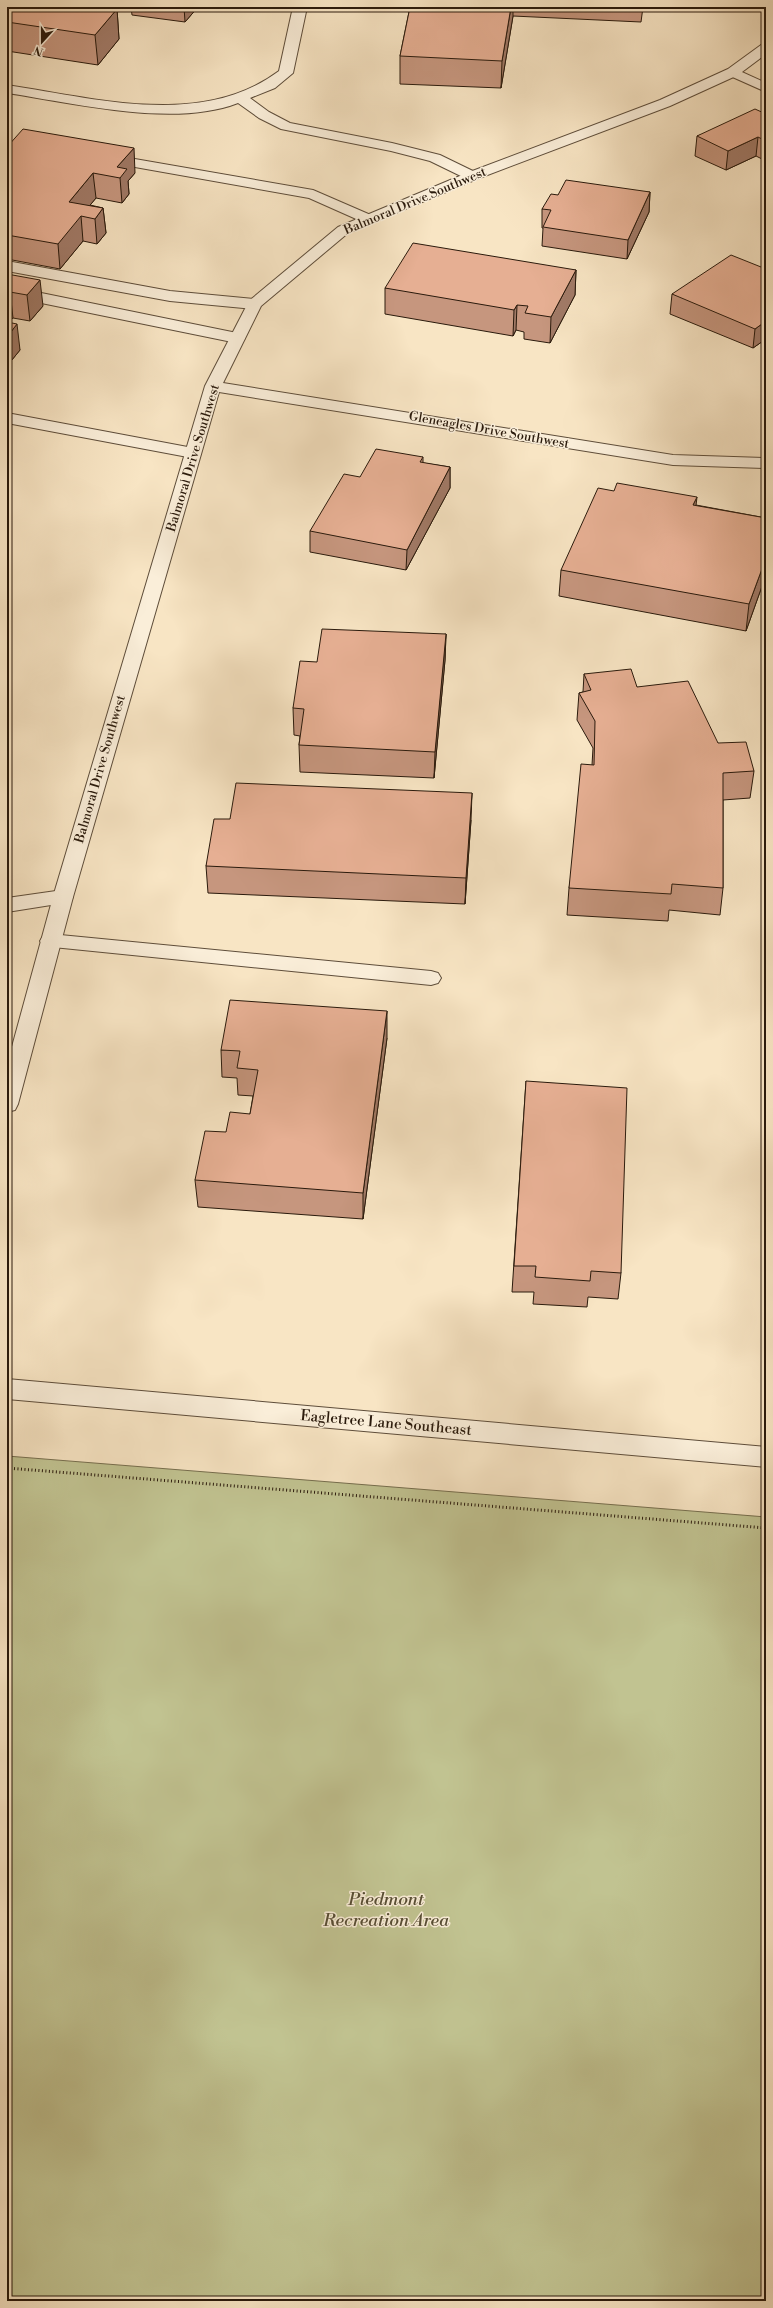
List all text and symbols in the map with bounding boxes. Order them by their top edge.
north arrow [22,22,62,62]
text: N [32,42,45,58]
street label: Balmoral Drive Southwest [340,164,489,239]
street label: Balmoral Drive Southwest [163,382,223,535]
street label: Gleneagles Drive Southwest [408,408,571,452]
street label: Balmoral Drive Southwest [71,693,129,846]
street label: Eagletree Lane Southeast [300,1406,473,1440]
park label: Piedmont Recreation Area [322,1888,450,1932]

